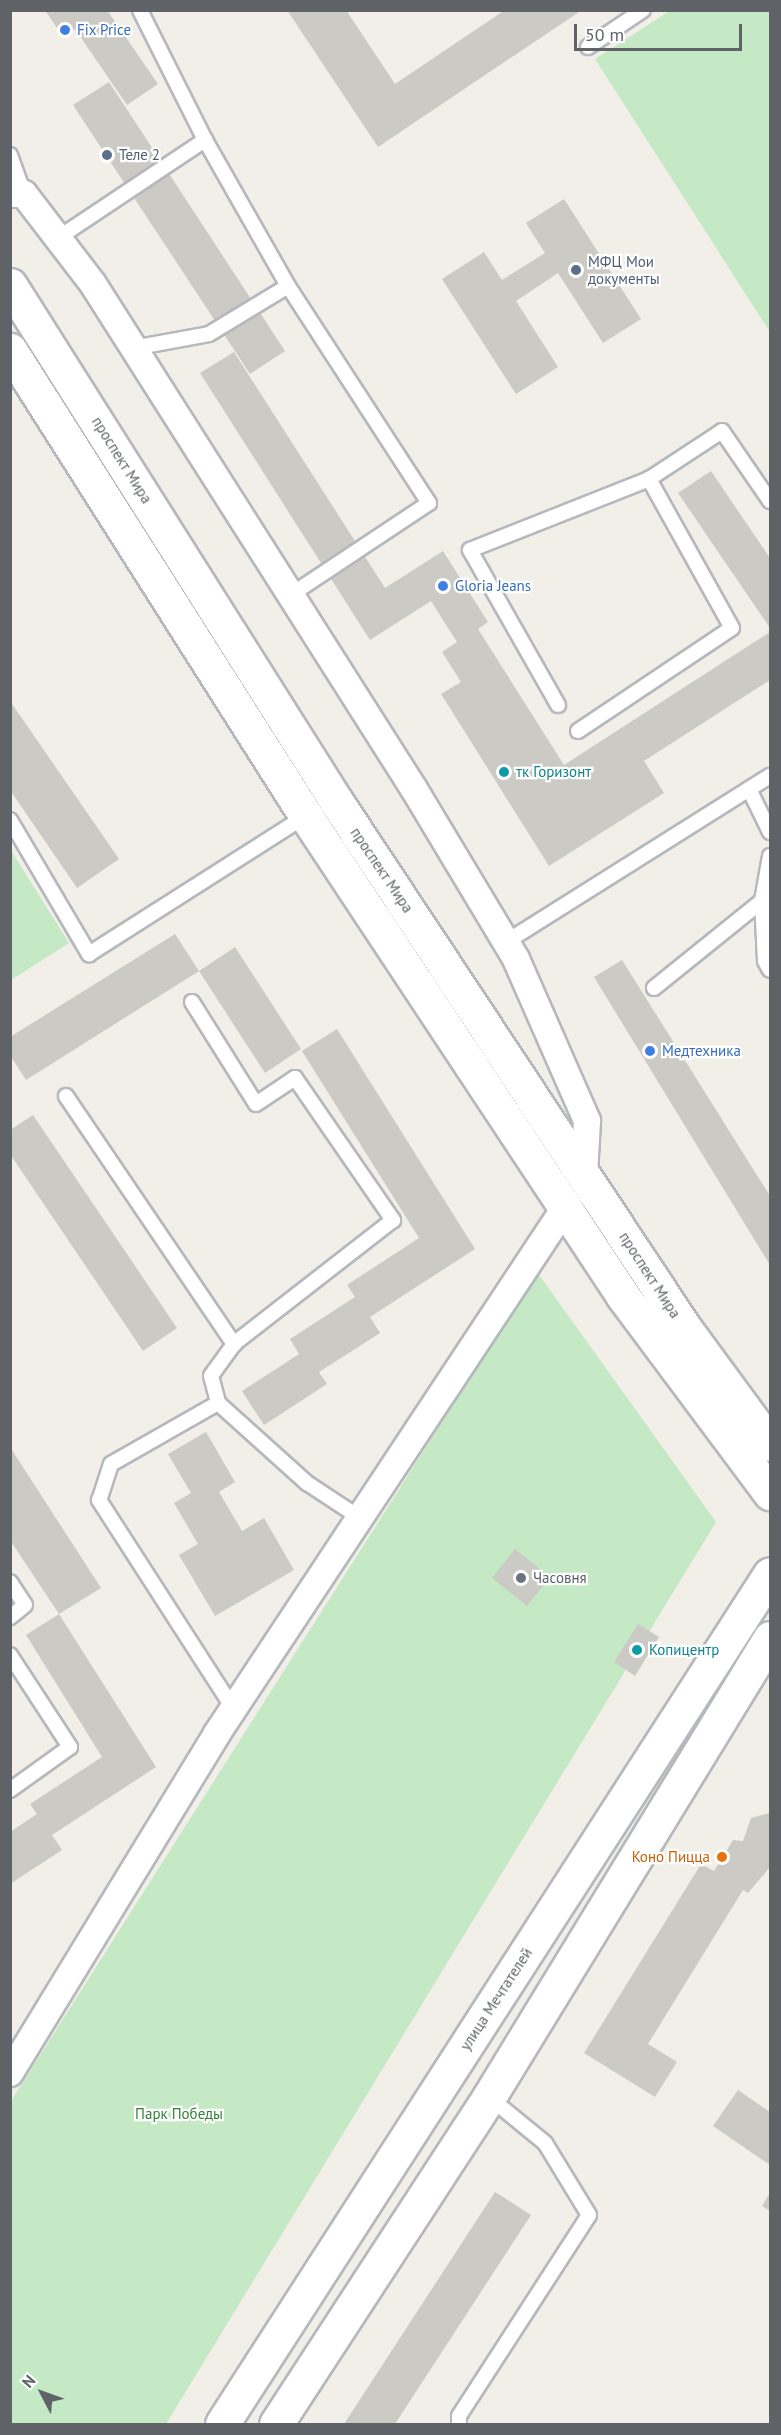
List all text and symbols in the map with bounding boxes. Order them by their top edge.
scale bar [577,12,745,50]
place label: Fix Price [77,21,132,39]
marker: Fix Price [58,23,72,37]
text: 50 m [585,23,624,46]
place label: Теле 2 [119,146,160,164]
marker: Теле 2 [100,148,114,162]
place label: МФЦ Мои документы [588,252,660,287]
marker: МФЦ Мои документы [569,263,583,277]
street label: проспект Мира [88,413,156,507]
place label: Gloria Jeans [455,577,531,595]
marker: Gloria Jeans [436,579,450,593]
place label: тк Горизонт [516,763,591,781]
marker: тк Горизонт [497,765,511,779]
street label: проспект Мира [347,824,417,916]
place label: Медтехника [662,1042,741,1060]
marker: Медтехника [643,1044,657,1058]
street label: проспект Мира [615,1228,685,1322]
place label: Часовня [533,1569,587,1587]
marker: Часовня [514,1571,528,1585]
place label: Копицентр [649,1641,719,1659]
marker: Копицентр [630,1643,644,1657]
place label: Коно Пицца [632,1848,710,1866]
marker: Коно Пицца [715,1850,729,1864]
street label: улица Мечтателей [456,1944,536,2054]
park label: Парк Победы [135,2105,223,2123]
north arrow [12,2363,72,2423]
text: N [17,2371,39,2392]

